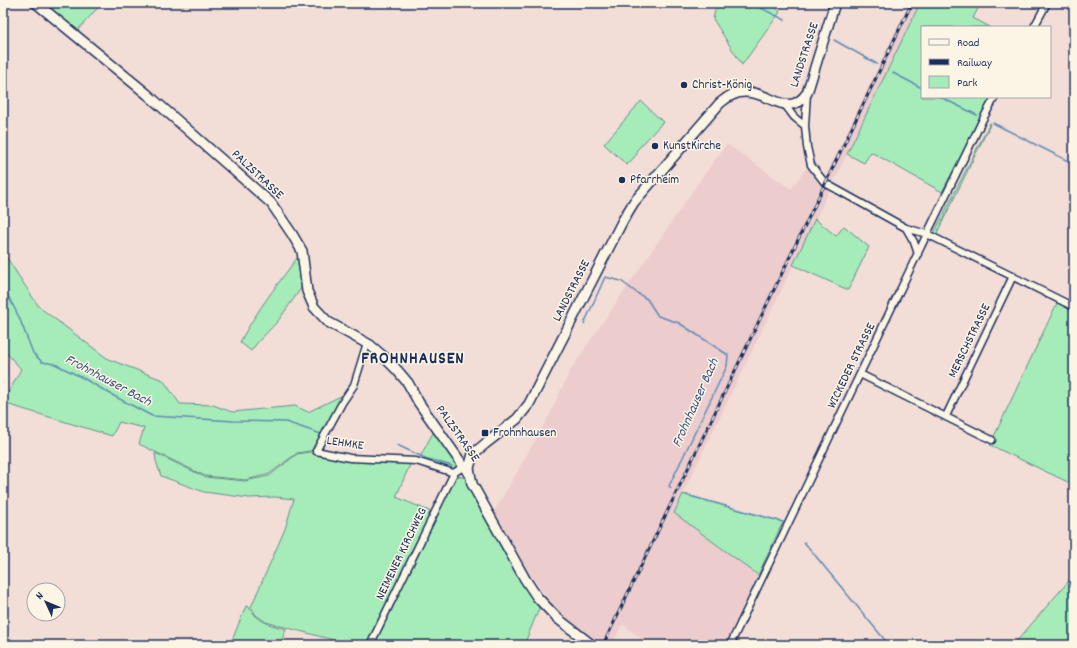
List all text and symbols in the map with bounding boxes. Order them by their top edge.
street label: LANDSTRASSE [786,20,824,90]
legend [921,26,1051,98]
text: Road [957,35,979,52]
text: Railway [957,55,993,72]
text: Park [957,75,978,92]
place label: Christ-König [692,76,752,95]
marker: Christ-König [679,80,689,90]
place label: KunstKirche [663,137,721,156]
marker: KunstKirche [650,141,660,151]
street label: PALZSTRASSE [226,146,288,204]
place label: Pfarrheim [630,171,679,190]
marker: Pfarrheim [617,175,627,185]
street label: LANDSTRASSE [548,257,596,325]
street label: MERSCHSTRASSE [944,301,996,381]
street label: WICKEDER STRASSE [823,320,881,412]
district label: FROHNHAUSEN [361,348,465,372]
water label: Frohnhauser Bach [61,350,155,412]
water label: Frohnhauser Bach [667,355,725,451]
street label: PALZSTRASSE [430,402,484,466]
place label: Frohnhausen [493,424,556,443]
marker: Frohnhausen [480,428,490,438]
street label: LEHMKE [325,432,365,456]
street label: NEIMENER KIRCHWEG [371,504,433,604]
north arrow [26,582,66,622]
text: N [33,589,48,604]

